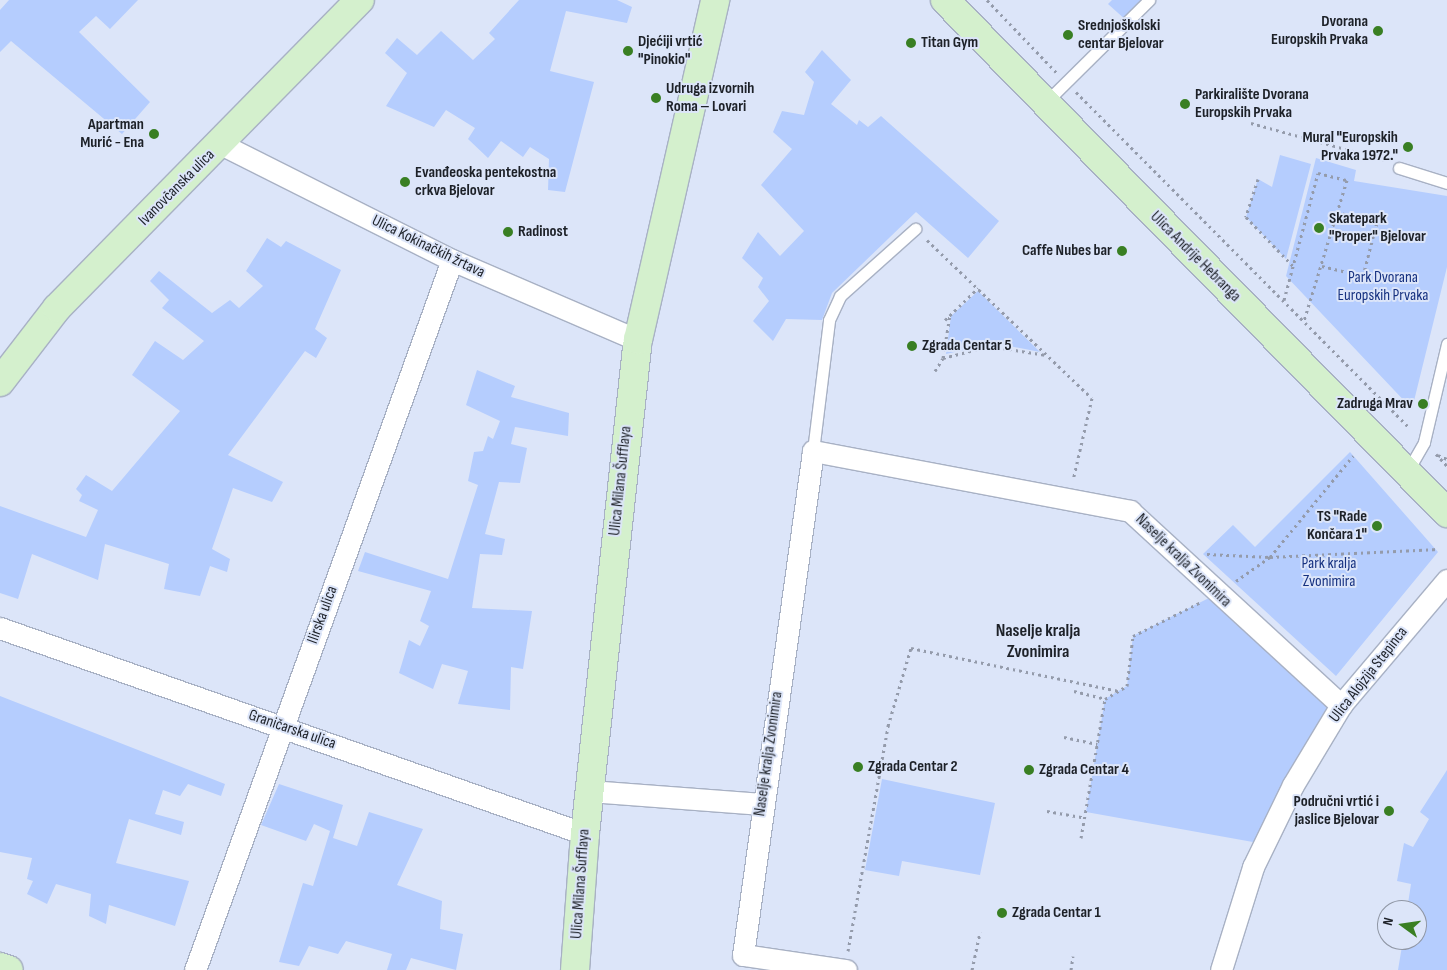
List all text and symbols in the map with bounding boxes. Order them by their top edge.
place label: Dvorana Europskih Prvaka [1271,12,1368,50]
place label: Srednjoškolski centar Bjelovar [1078,16,1164,54]
marker: Dvorana Europskih Prvaka [1372,25,1384,37]
marker: Srednjoškolski centar Bjelovar [1062,29,1074,41]
place label: Djećiji vrtić "Pinokio" [638,32,702,70]
place label: Titan Gym [921,33,978,53]
marker: Titan Gym [905,37,917,49]
marker: Djećiji vrtić "Pinokio" [622,45,634,57]
place label: Udruga izvornih Roma – Lovari [666,79,754,117]
place label: Parkiralište Dvorana Europskih Prvaka [1195,85,1309,123]
marker: Udruga izvornih Roma – Lovari [650,92,662,104]
marker: Parkiralište Dvorana Europskih Prvaka [1179,98,1191,110]
place label: Apartman Murić - Ena [80,115,144,153]
marker: Apartman Murić - Ena [148,128,160,140]
place label: Mural "Europskih Prvaka 1972." [1302,128,1398,166]
marker: Mural "Europskih Prvaka 1972." [1402,141,1414,153]
street label: Ivanovčanska ulica [135,146,219,230]
place label: Evanđeoska pentekostna crkva Bjelovar [415,163,556,201]
marker: Evanđeoska pentekostna crkva Bjelovar [399,176,411,188]
street label: Ulica Andrije Hebranga [1146,208,1244,306]
place label: Skatepark "Proper" Bjelovar [1329,209,1426,247]
street label: Ulica Kokinačkih žrtava [368,211,488,283]
place label: Radinost [518,222,568,242]
marker: Skatepark "Proper" Bjelovar [1313,222,1325,234]
marker: Radinost [502,226,514,238]
place label: Caffe Nubes bar [1022,241,1112,261]
marker: Caffe Nubes bar [1116,245,1128,257]
park label: Park Dvorana Europskih Prvaka [1338,268,1428,306]
place label: Zgrada Centar 5 [922,336,1011,356]
marker: Zgrada Centar 5 [906,340,918,352]
place label: Zadruga Mrav [1337,394,1413,414]
marker: Zadruga Mrav [1417,398,1429,410]
street label: Ulica Milana Šufflaya [606,425,636,537]
place label: TS "Rade Končara 1" [1307,507,1367,545]
street label: Naselje kralja Zvonimira [1131,510,1235,612]
marker: TS "Rade Končara 1" [1371,520,1383,532]
park label: Park kralja Zvonimira [1302,554,1356,592]
street label: Ilirska ulica [304,584,342,646]
district label: Naselje kralja Zvonimira [996,621,1080,664]
street label: Ulica Alojzija Stepinca [1326,623,1412,727]
street label: Naselje kralja Zvonimira [751,690,787,818]
street label: Graničarska ulica [246,706,338,754]
place label: Zgrada Centar 2 [868,757,957,777]
place label: Zgrada Centar 4 [1039,760,1129,780]
marker: Zgrada Centar 2 [852,761,864,773]
marker: Zgrada Centar 4 [1023,764,1035,776]
place label: Područni vrtić i jaslice Bjelovar [1293,792,1379,830]
marker: Područni vrtić i jaslice Bjelovar [1383,805,1395,817]
street label: Ulica Milana Šufflaya [568,828,594,940]
north arrow [1377,900,1427,950]
place label: Zgrada Centar 1 [1012,903,1101,923]
marker: Zgrada Centar 1 [996,907,1008,919]
text: N [1379,916,1397,927]

